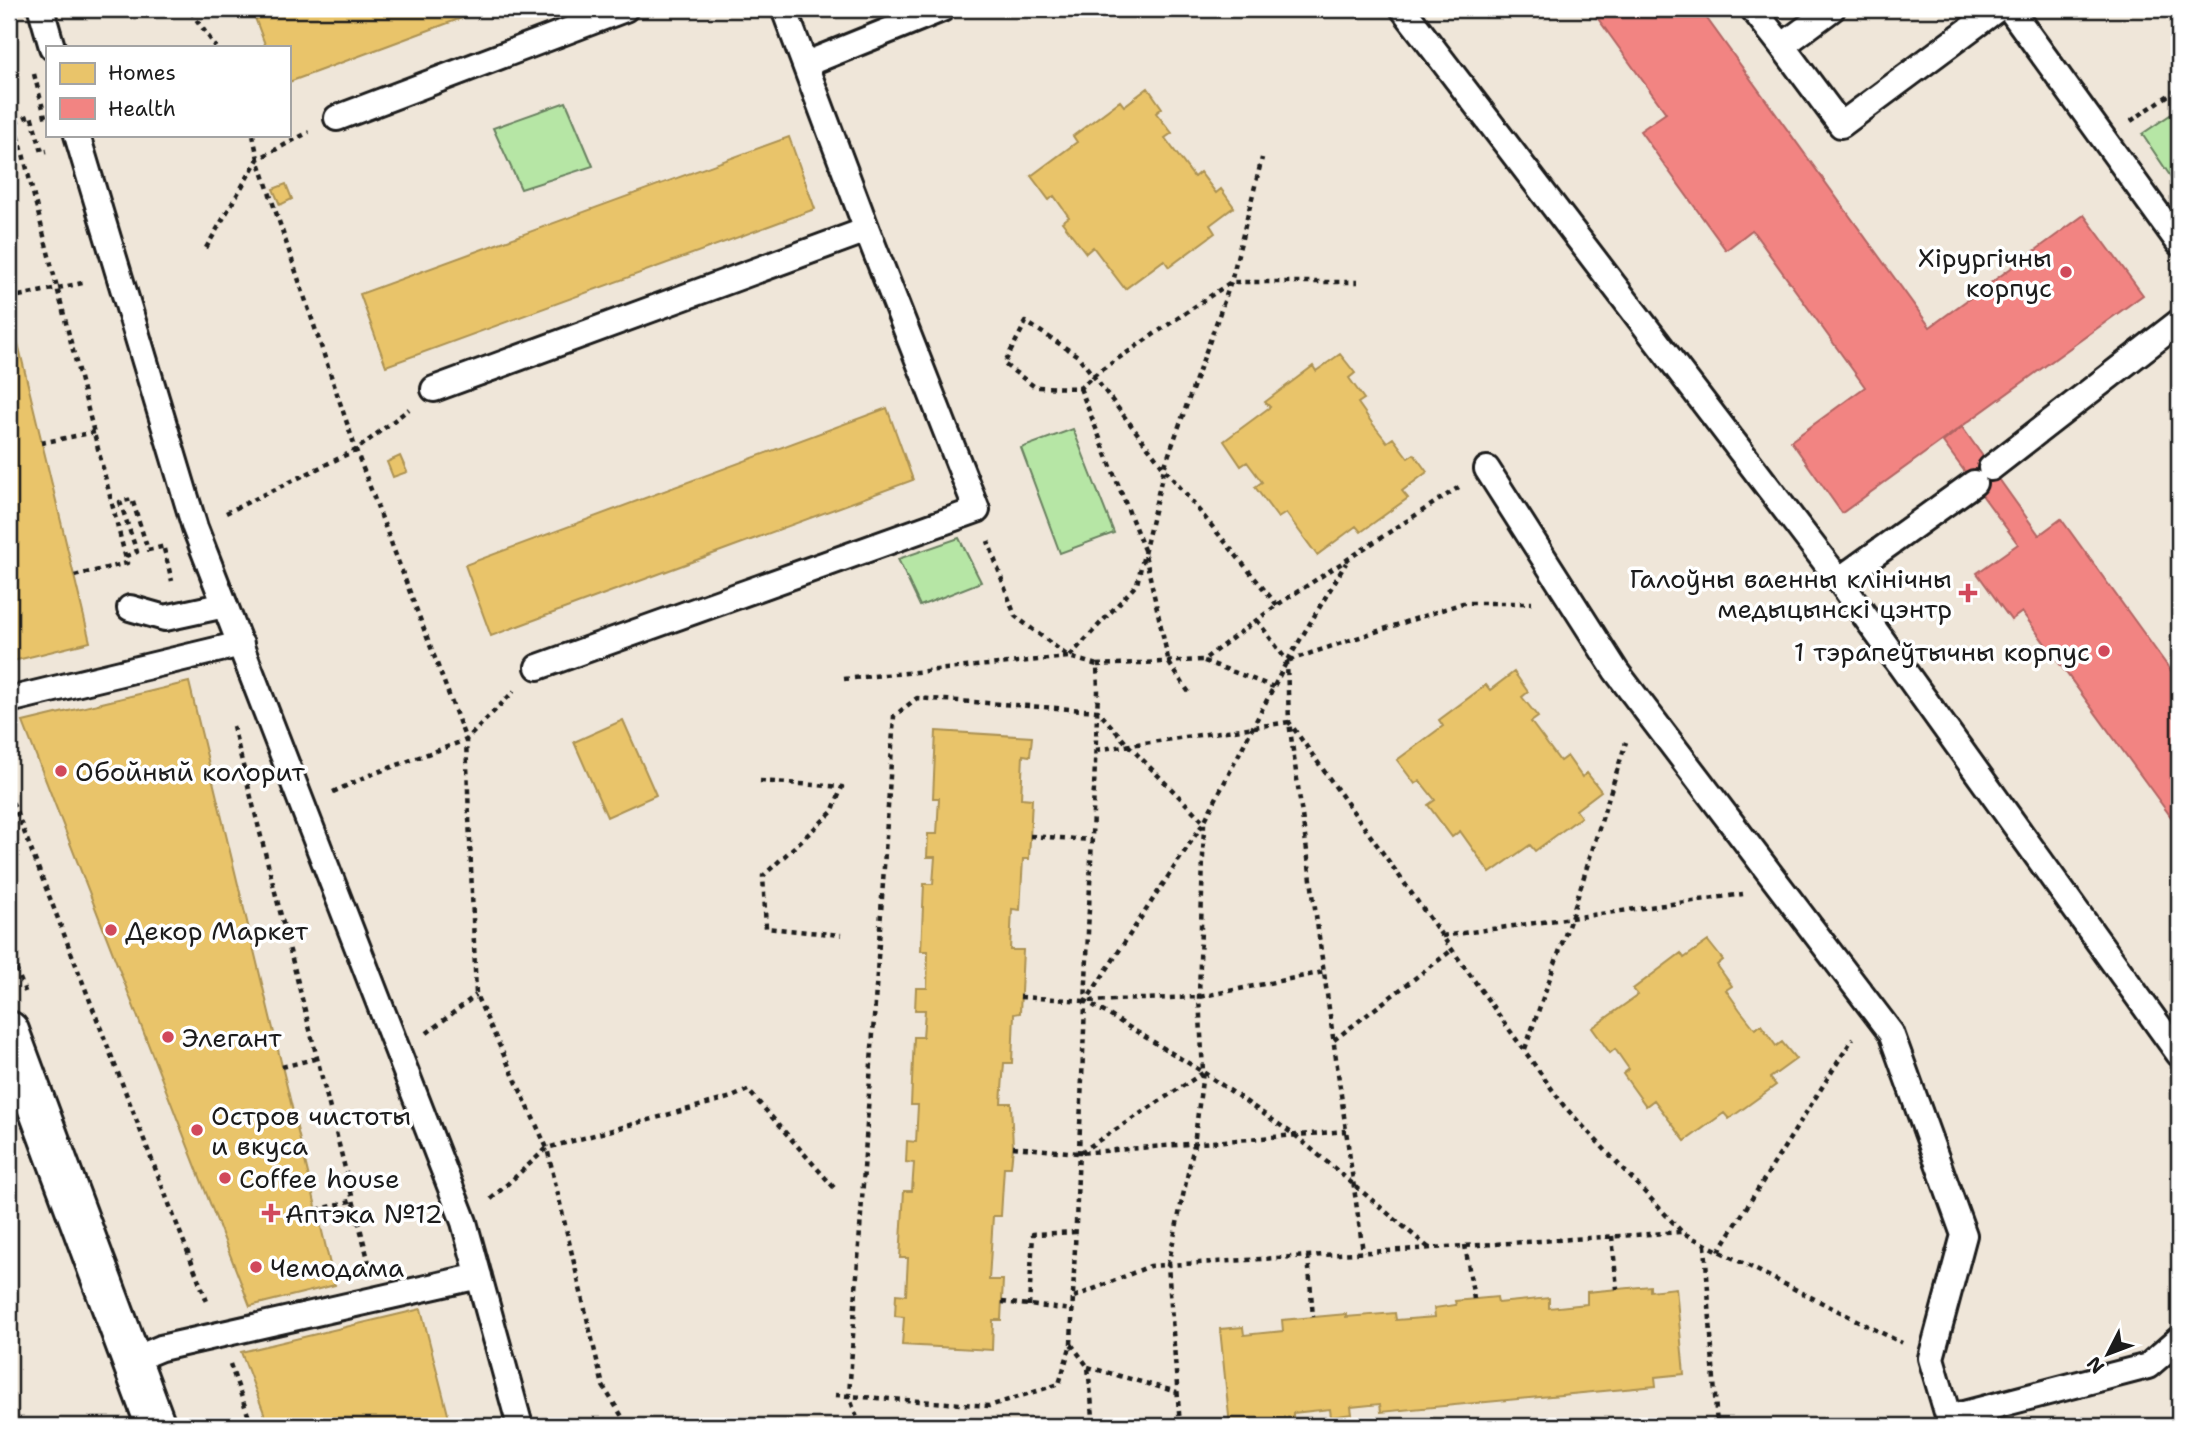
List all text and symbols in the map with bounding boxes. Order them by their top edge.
legend [46,46,290,136]
text: Homes [108,59,176,87]
text: Health [108,95,176,123]
place label: Хірургічны корпус [1918,240,2052,305]
marker: Хірургічны корпус [2058,264,2074,280]
place label: Галоўны ваенны клінічны медыцынскі цэнтр [1630,561,1952,626]
marker: Галоўны ваенны клінічны медыцынскі цэнтр [1958,583,1978,603]
place label: 1 тэрапеўтычны корпус [1794,634,2090,669]
marker: 1 тэрапеўтычны корпус [2096,643,2112,659]
place label: Обойный колорит [75,754,306,789]
marker: Обойный колорит [53,763,69,779]
place label: Декор Маркет [125,913,309,948]
marker: Декор Маркет [103,922,119,938]
place label: Элегант [182,1020,282,1055]
marker: Элегант [160,1029,176,1045]
place label: Остров чистоты и вкуса [211,1098,411,1163]
marker: Остров чистоты и вкуса [189,1122,205,1138]
place label: Coffee house [239,1161,400,1196]
marker: Coffee house [217,1170,233,1186]
place label: Аптэка №12 [285,1196,443,1231]
marker: Аптэка №12 [263,1205,279,1221]
place label: Чемодама [270,1250,404,1285]
marker: Чемодама [248,1259,264,1275]
north arrow [2072,1320,2142,1390]
text: N [2081,1351,2110,1379]

